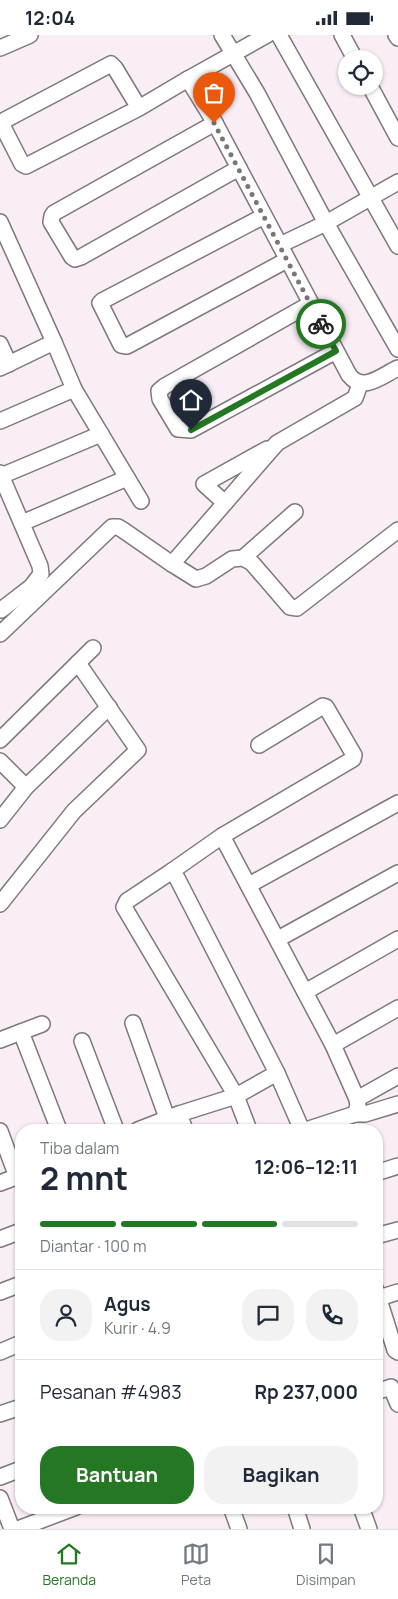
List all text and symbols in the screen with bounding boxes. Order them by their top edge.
text: 12:04 [25,5,75,31]
map controls [338,50,383,95]
button: locate [338,50,383,95]
pin [193,72,235,123]
icon: bag [200,79,228,107]
courier [296,299,346,349]
icon: bike [307,310,335,338]
pin [170,379,212,430]
icon: home [177,386,205,414]
text: Tiba dalam [40,1137,119,1159]
text: 12:06–12:11 [255,1154,358,1180]
text: 2 mnt [40,1156,128,1200]
text: Diantar · 100 m [40,1235,147,1257]
button: person [40,1289,92,1341]
button: chat [242,1289,294,1341]
button: phone [306,1289,358,1341]
text: Agus [104,1291,151,1317]
text: Kurir · 4.9 [104,1317,171,1339]
text: Pesanan #4983 [40,1379,182,1405]
text: Rp 237,000 [255,1379,358,1405]
button: Bantuan [40,1446,194,1504]
button: Bagikan [204,1446,358,1504]
tab: Beranda [42,1540,96,1589]
tab: Peta [181,1540,211,1589]
tab: Disimpan [296,1540,356,1589]

